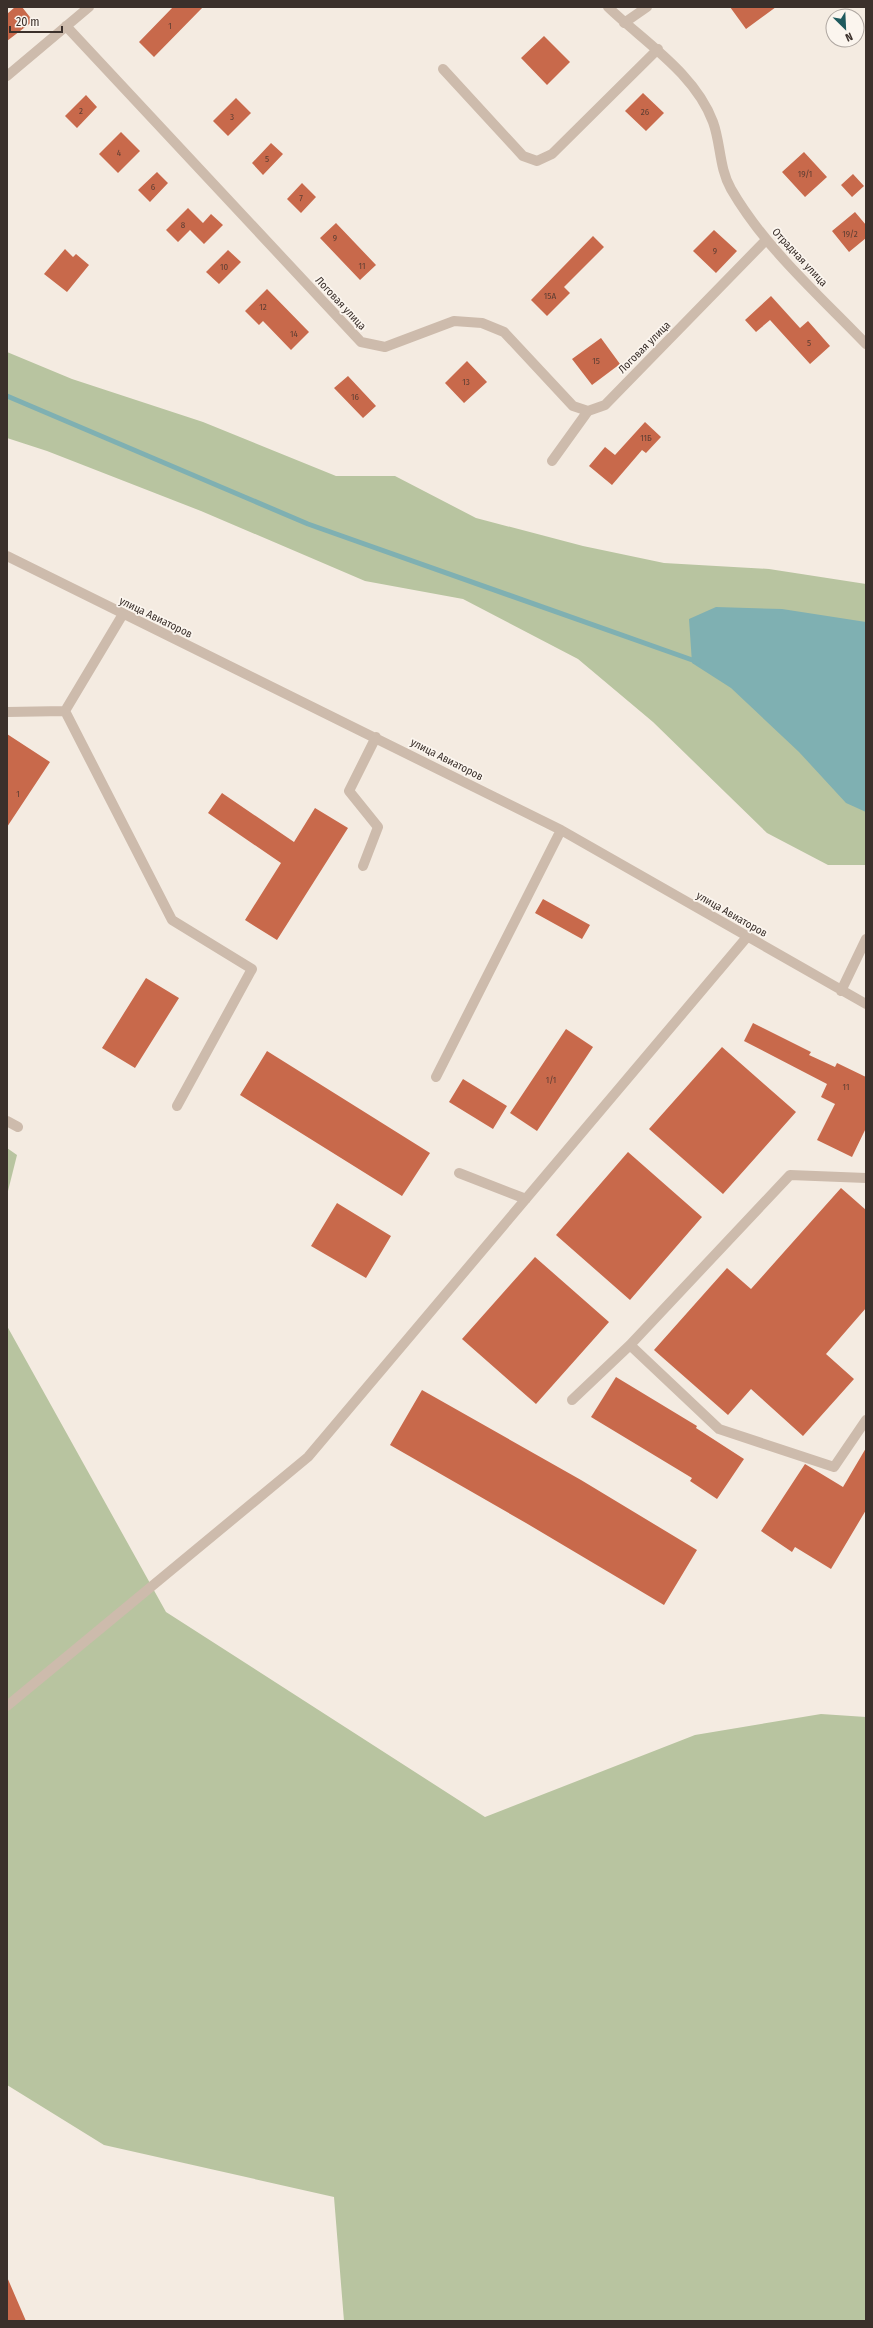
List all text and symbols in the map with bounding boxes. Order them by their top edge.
scale bar [10,8,62,34]
north arrow [825,8,865,48]
text: 20 m [16,15,40,29]
house number: 1 [168,21,172,31]
text: N [843,29,855,44]
house number: 2 [79,106,83,116]
house number: 26 [641,107,650,117]
house number: 3 [230,112,234,122]
house number: 4 [117,148,122,158]
house number: 5 [265,154,269,164]
house number: 19/1 [798,169,812,179]
house number: 6 [151,182,156,192]
house number: 7 [299,193,303,203]
house number: 8 [181,220,186,230]
street label: Отрадная улица [769,226,830,289]
house number: 19/2 [842,229,858,239]
house number: 9 [333,233,337,243]
house number: 9 [713,246,717,256]
house number: 11 [359,261,365,271]
house number: 10 [220,262,228,272]
street label: Логовая улица [313,274,369,333]
house number: 15А [544,291,556,301]
house number: 12 [259,302,267,312]
street label: Логовая улица [616,319,673,376]
house number: 14 [290,329,299,339]
house number: 5 [807,338,811,348]
house number: 15 [592,356,600,366]
house number: 13 [462,377,470,387]
house number: 16 [351,392,360,402]
house number: 11Б [640,433,652,443]
street label: улица Авиаторов [117,594,194,641]
street label: улица Авиаторов [408,736,485,783]
house number: 1 [16,789,20,799]
street label: улица Авиаторов [694,889,770,940]
house number: 1/1 [546,1075,556,1085]
house number: 11 [843,1082,849,1092]

